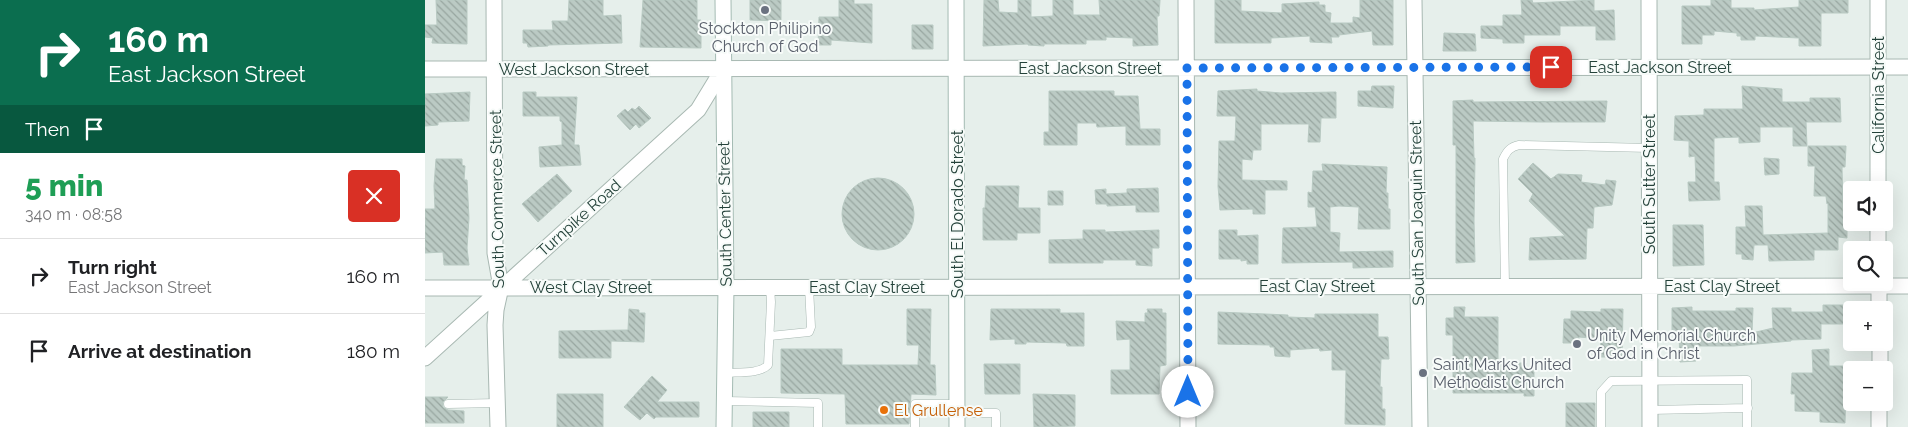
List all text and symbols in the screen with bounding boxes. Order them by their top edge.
marker: Stockton Philipino Church of God [759,4,771,16]
text: 160 m [108,19,209,60]
place label: Stockton Philipino Church of God [699,19,831,56]
icon: right [25,20,90,85]
street label: California Street [1869,36,1888,154]
pin [1530,46,1572,88]
icon: arrive [1537,53,1565,81]
street label: East Jackson Street [1588,58,1732,77]
street label: East Jackson Street [1018,59,1162,78]
street label: West Jackson Street [499,60,650,79]
text: East Jackson Street [108,61,306,87]
street label: South Commerce Street [486,109,508,289]
street label: South Sutter Street [1640,113,1659,254]
icon: arrive [80,115,108,143]
text: Then [25,118,70,140]
street label: South San Joaquin Street [1406,120,1428,306]
street label: South El Dorado Street [948,129,967,298]
street label: South Center Street [714,141,736,287]
text: 5 min [25,168,103,203]
button: close [348,170,400,222]
street label: Turnpike Road [533,175,625,261]
map controls [1843,181,1893,411]
button: sound [1843,181,1893,231]
text: 340 m · 08:58 [25,205,123,224]
button: search [1843,241,1893,291]
text: Turn right [68,256,157,278]
icon: right [25,262,53,290]
text: 160 m [346,265,400,287]
street label: East Clay Street [1259,277,1376,296]
street label: East Clay Street [1664,277,1781,296]
text: East Jackson Street [68,278,212,297]
street label: West Clay Street [530,278,653,297]
street label: East Clay Street [809,278,926,297]
button: + [1843,301,1893,351]
place label: Unity Memorial Church of God in Christ [1587,326,1756,363]
icon: arrive [25,337,53,365]
marker: Unity Memorial Church of God in Christ [1571,338,1583,350]
text: Arrive at destination [68,340,252,362]
text: 180 m [347,340,400,362]
place label: Saint Marks United Methodist Church [1433,355,1572,392]
button: − [1843,361,1893,411]
position arrow [1161,365,1213,417]
marker: Saint Marks United Methodist Church [1417,367,1429,379]
place label: El Grullense [894,401,983,420]
marker: El Grullense [878,404,890,416]

